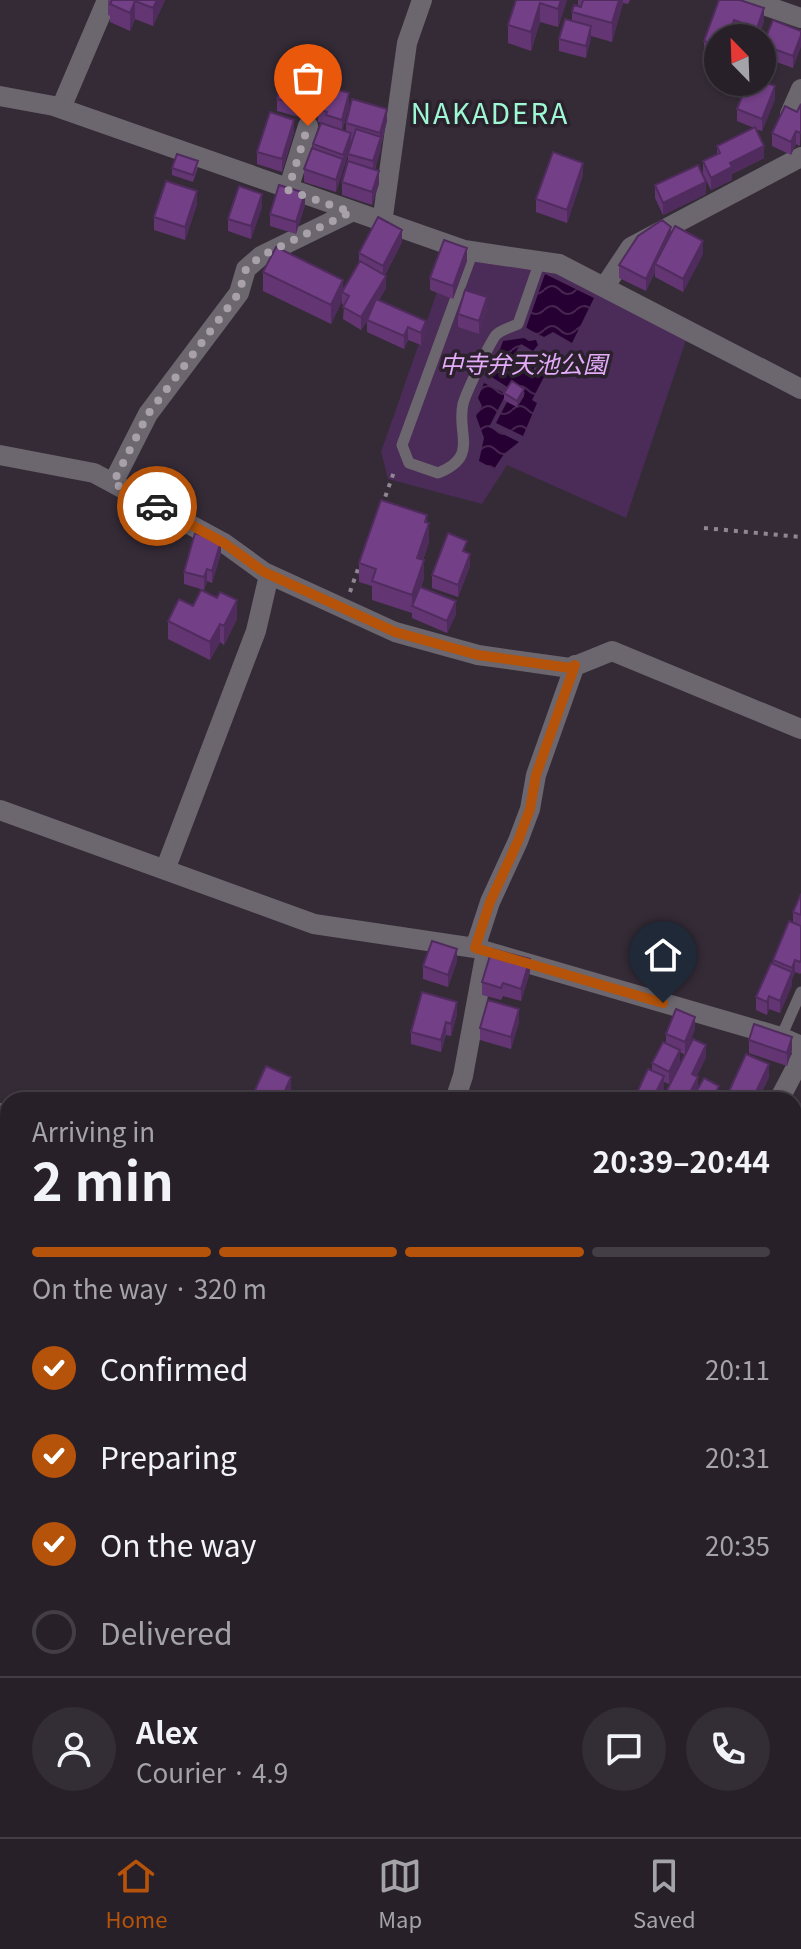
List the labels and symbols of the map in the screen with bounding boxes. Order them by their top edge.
north arrow [704,24,776,96]
pin [274,44,342,126]
district label: NAKADERA [411,92,569,132]
park label: 中寺弁天池公園 [439,345,610,380]
courier [117,466,197,546]
pin [629,921,697,1003]

